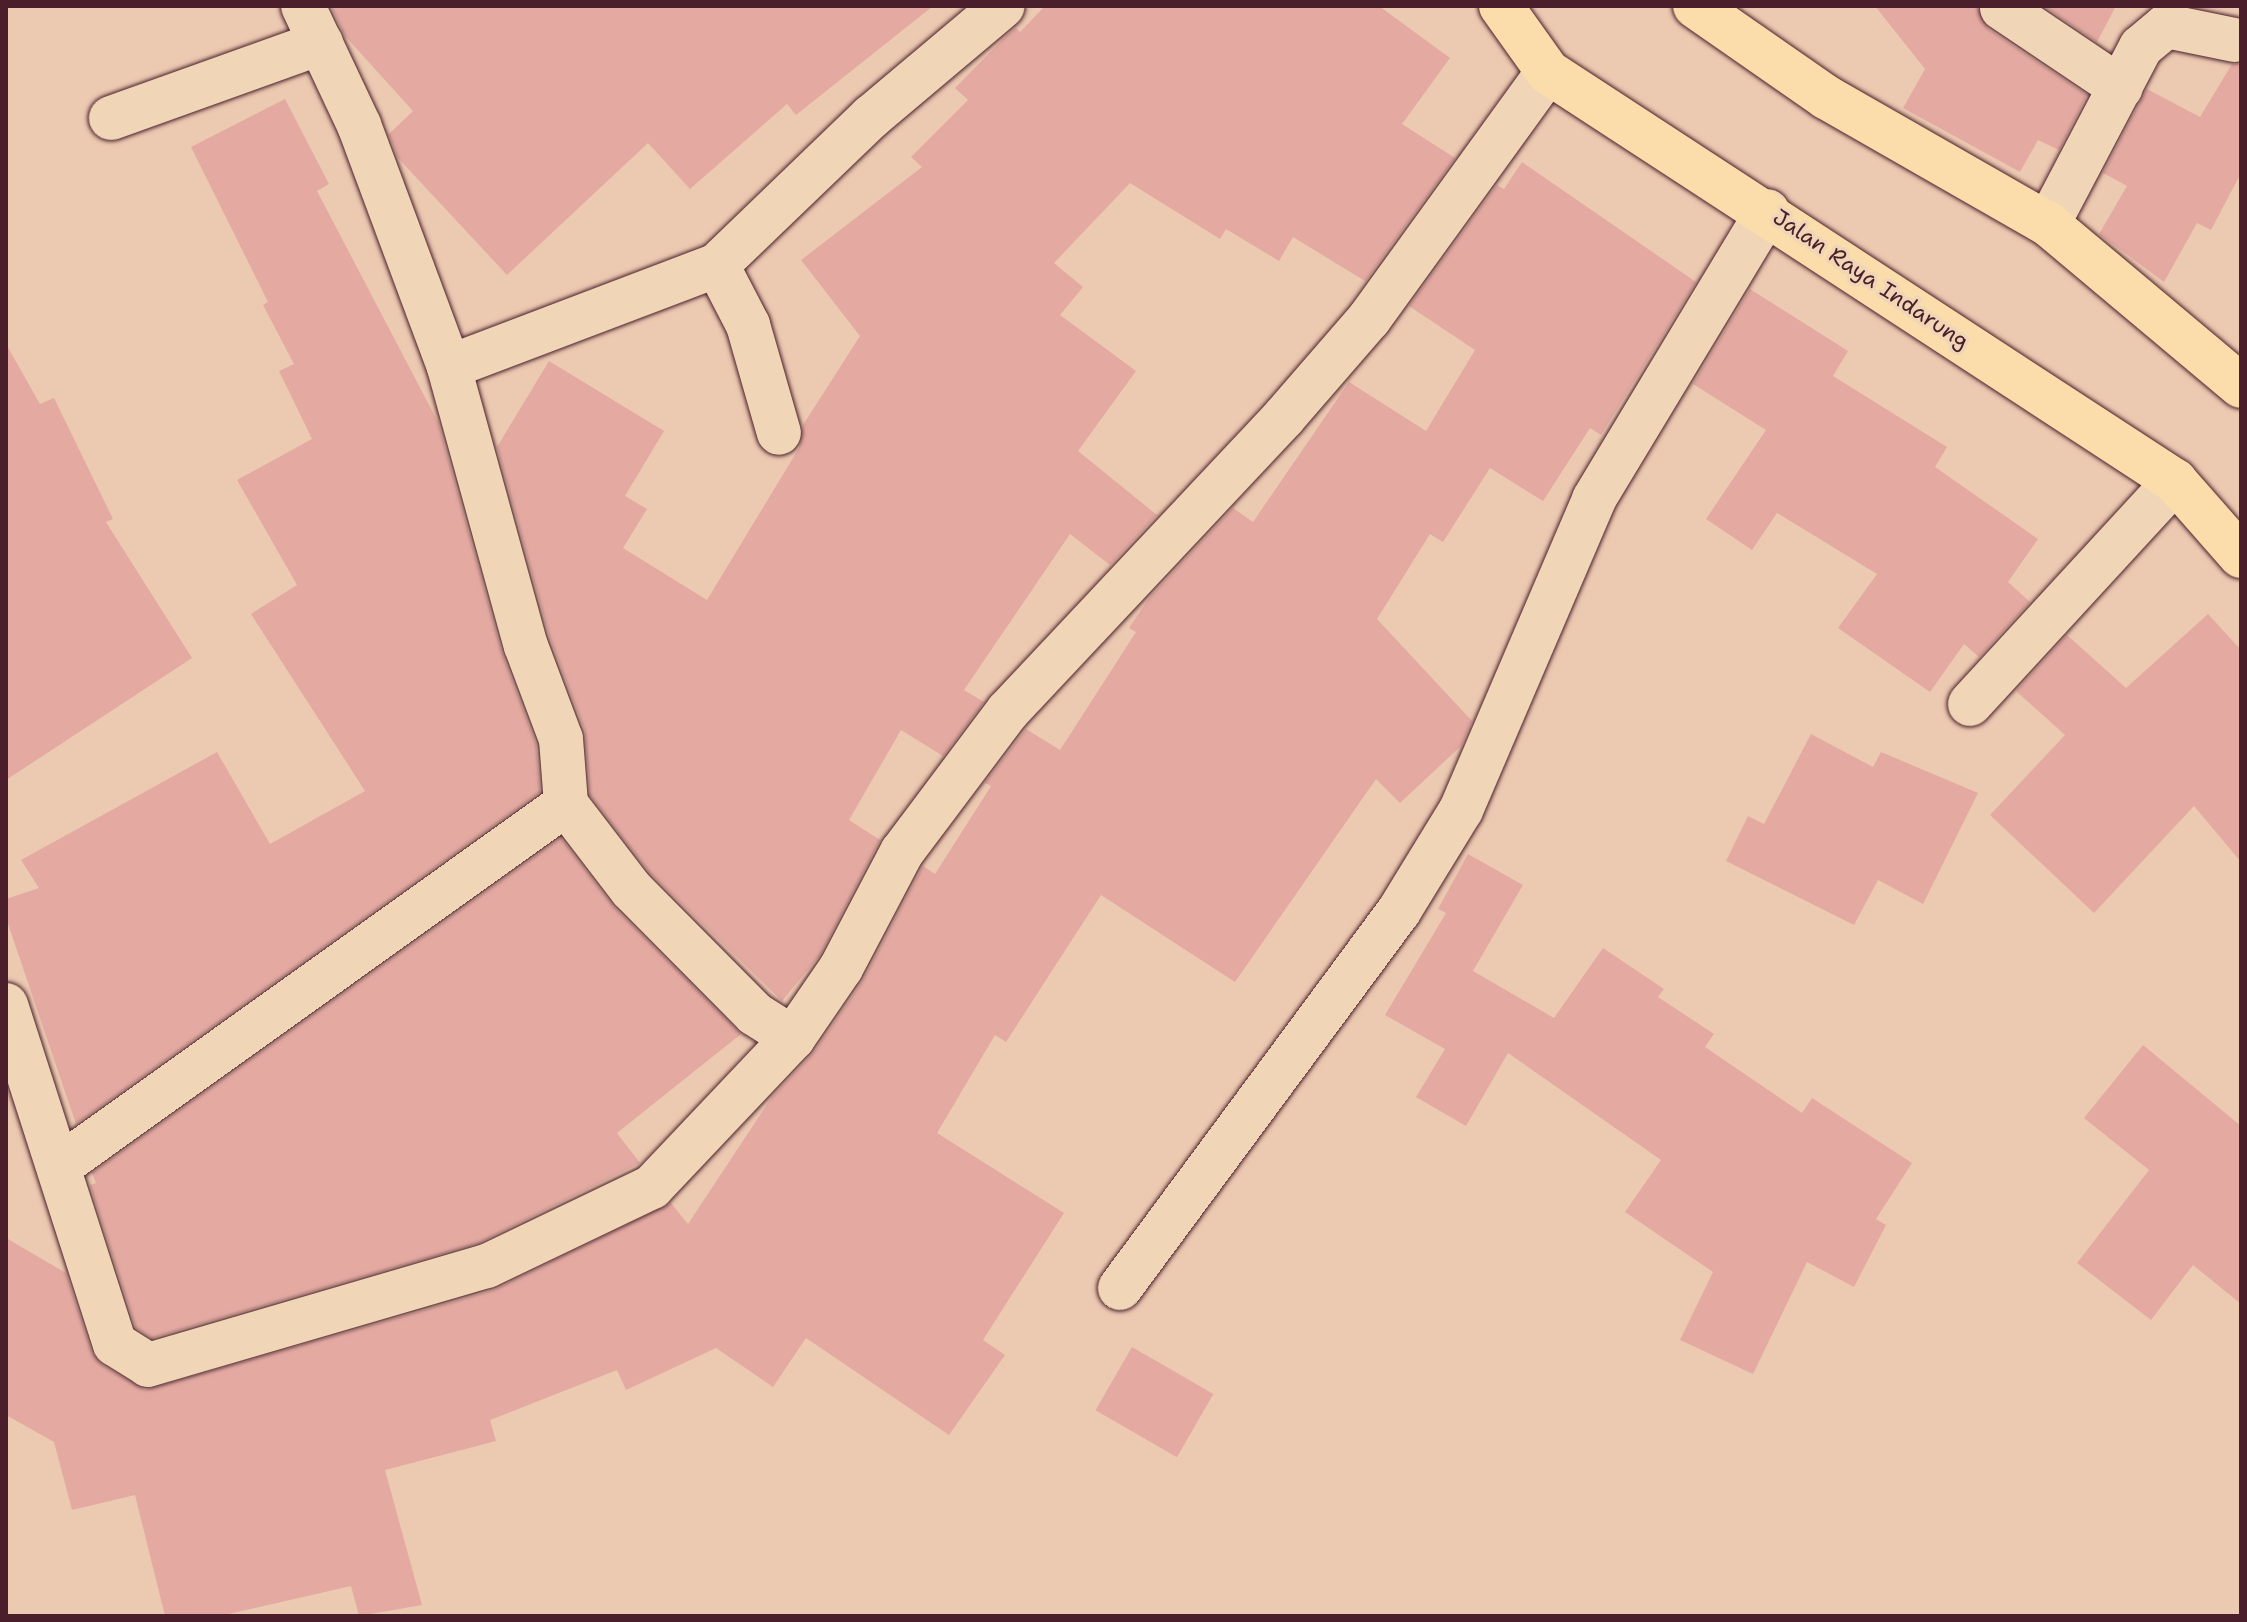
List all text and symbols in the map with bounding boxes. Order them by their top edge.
street label: Jalan Raya Indarung [1768,203,1974,355]

